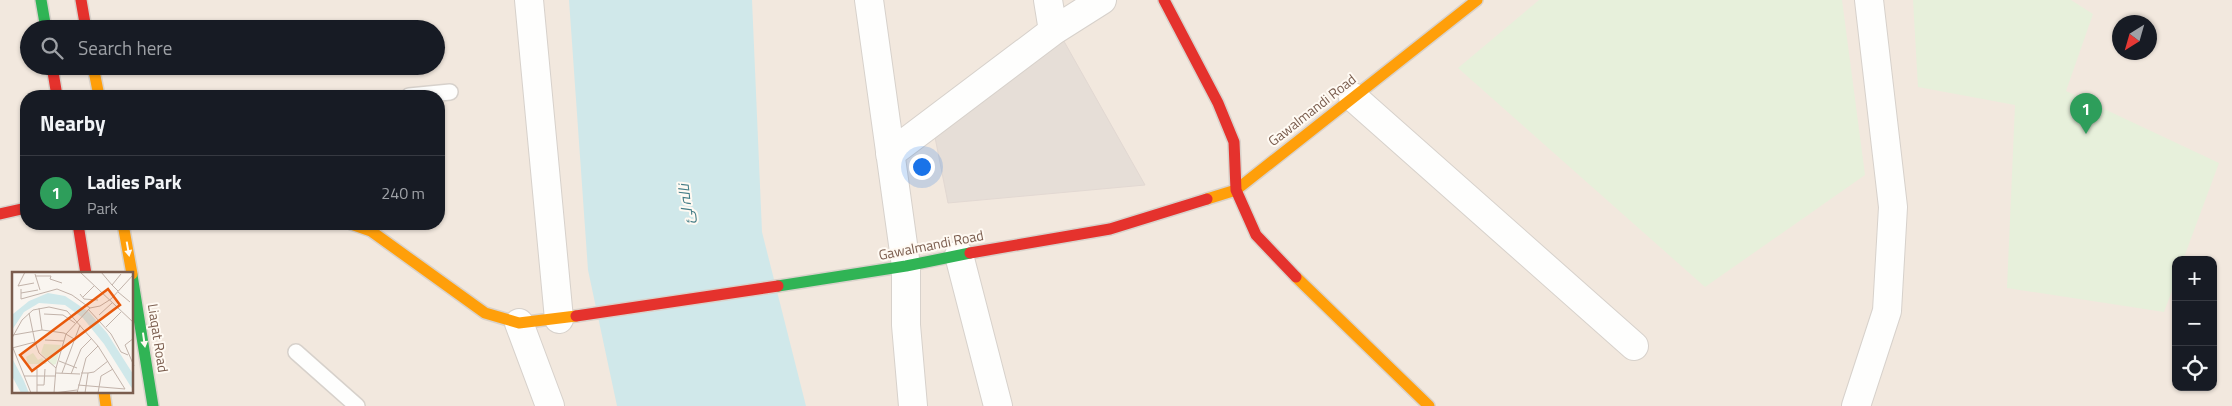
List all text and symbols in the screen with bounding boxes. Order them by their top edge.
north arrow [2112,15,2157,60]
search box [20,20,445,75]
text: Search here [78,33,172,62]
icon: search [38,34,66,62]
street label: Gawalmandi Road [1263,69,1360,151]
pin: 1 [2070,93,2102,134]
text: Nearby [40,107,105,139]
your location [909,154,935,180]
text: Ladies Park [87,167,182,196]
text: 1 [52,181,60,205]
text: 240 m [381,181,425,205]
water label: نالہ لئ [671,181,699,225]
text: Park [87,196,118,220]
street label: Gawalmandi Road [877,224,985,265]
one-way arrow [124,241,132,257]
map controls [2172,256,2217,391]
button: + [2172,256,2217,301]
inset map [12,272,134,394]
button: − [2172,301,2217,346]
street label: Liaqat Road [143,302,174,374]
one-way arrow [140,332,148,348]
button: locate [2172,346,2217,391]

